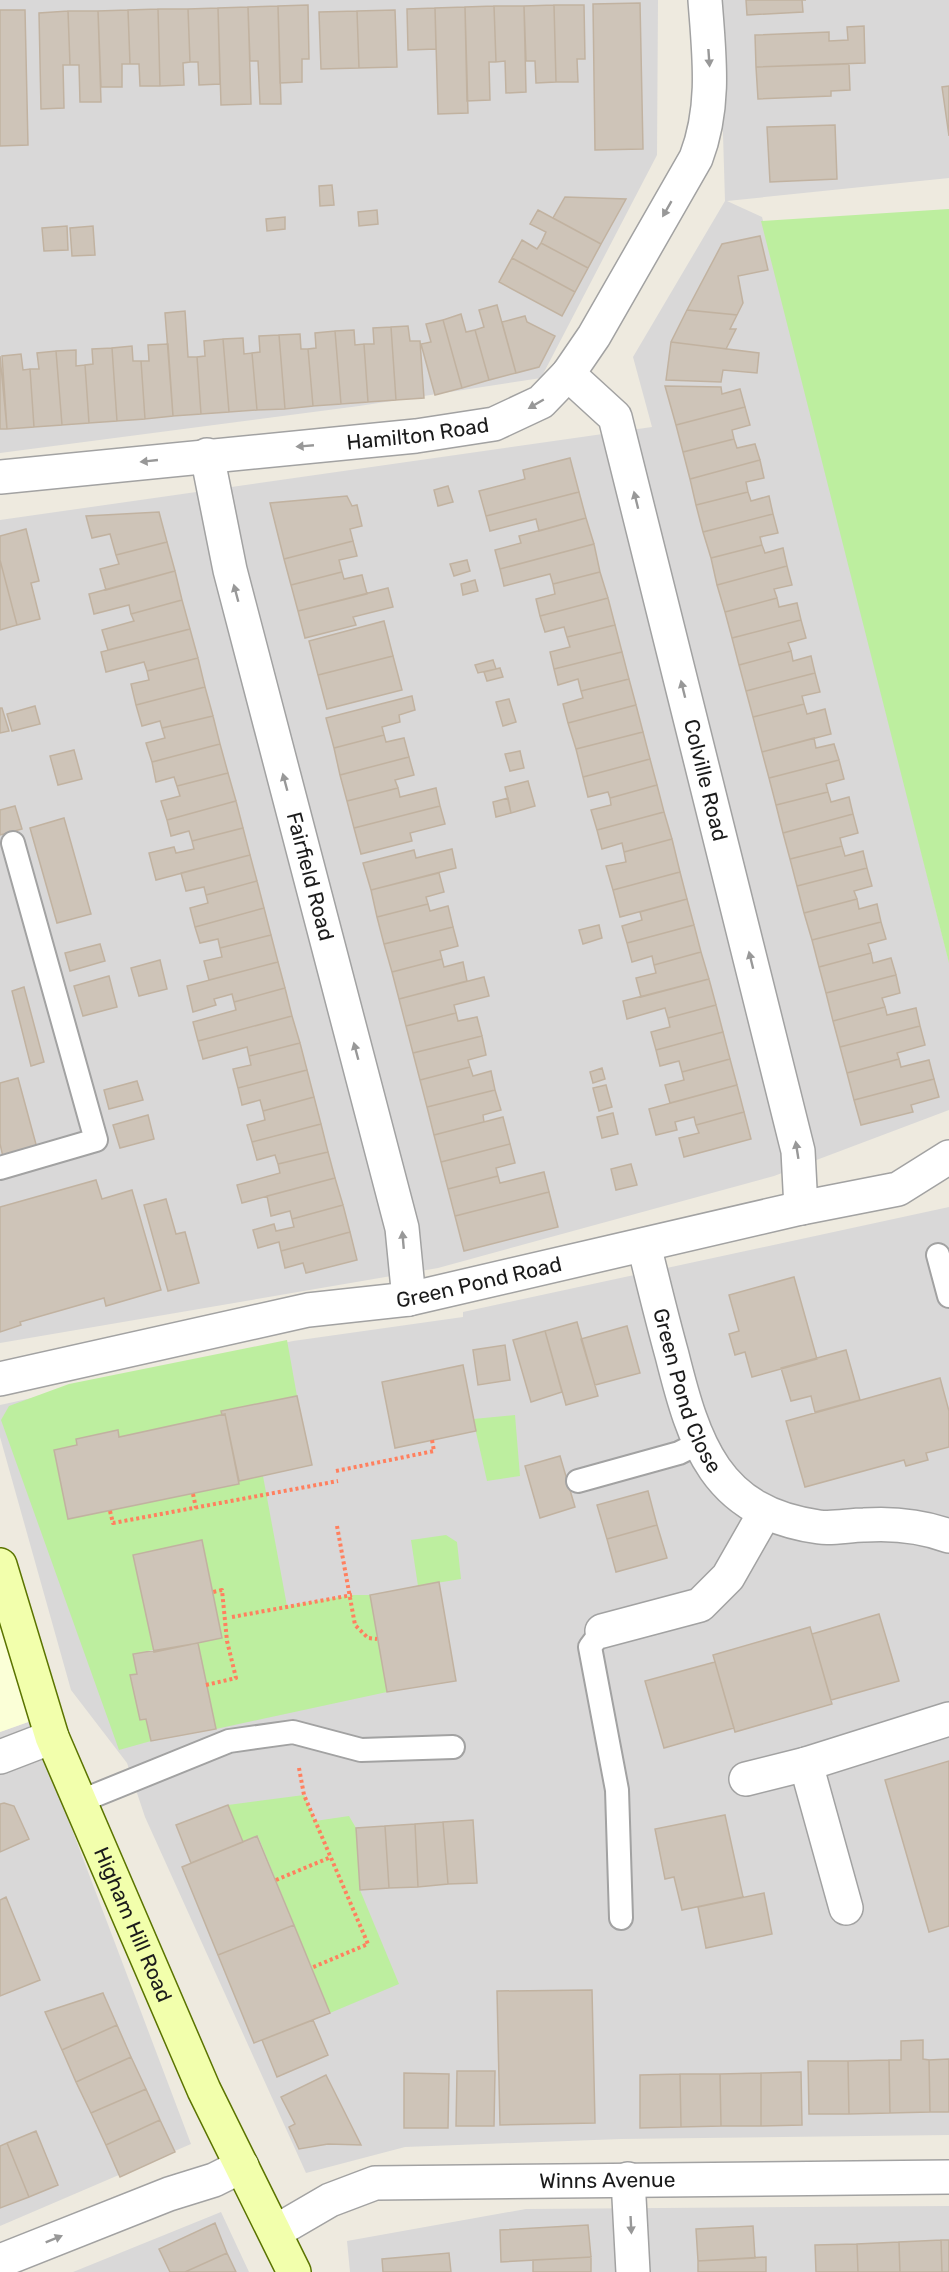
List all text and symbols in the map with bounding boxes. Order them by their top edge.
one-way arrow [705,49,714,68]
one-way arrow [662,201,672,218]
one-way arrow [528,398,544,409]
street label: Hamilton Road [345,412,491,455]
one-way arrow [296,441,315,451]
one-way arrow [139,456,158,466]
one-way arrow [631,491,641,509]
one-way arrow [231,584,240,602]
one-way arrow [678,680,688,699]
street label: Colville Road [679,716,733,844]
one-way arrow [280,772,290,791]
street label: Fairfield Road [282,809,339,943]
one-way arrow [745,951,755,969]
one-way arrow [351,1042,360,1060]
one-way arrow [792,1140,801,1159]
one-way arrow [398,1231,408,1250]
street label: Green Pond Road [395,1251,564,1312]
street label: Green Pond Close [648,1305,727,1478]
street label: Higham Hill Road [89,1843,178,2006]
street label: Winns Avenue [539,2167,676,2193]
one-way arrow [626,2216,635,2235]
one-way arrow [46,2234,64,2244]

